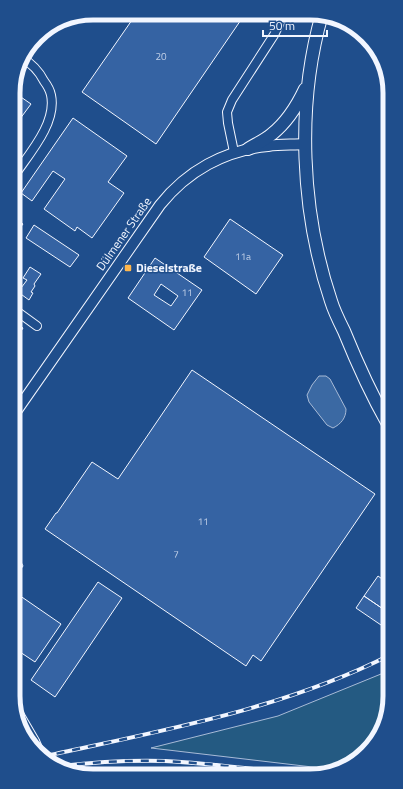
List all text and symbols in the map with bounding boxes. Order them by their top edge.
scale bar [263,12,327,38]
text: 50 m [269,16,295,35]
house number: 20 [155,49,167,64]
street label: Dülmener Straße [91,193,156,274]
house number: 11a [235,249,251,264]
place label: Dieselstraße [136,258,202,277]
marker: Dieselstraße [123,263,133,273]
house number: 11 [181,285,193,300]
house number: 11 [197,514,209,529]
house number: 7 [173,547,179,562]

